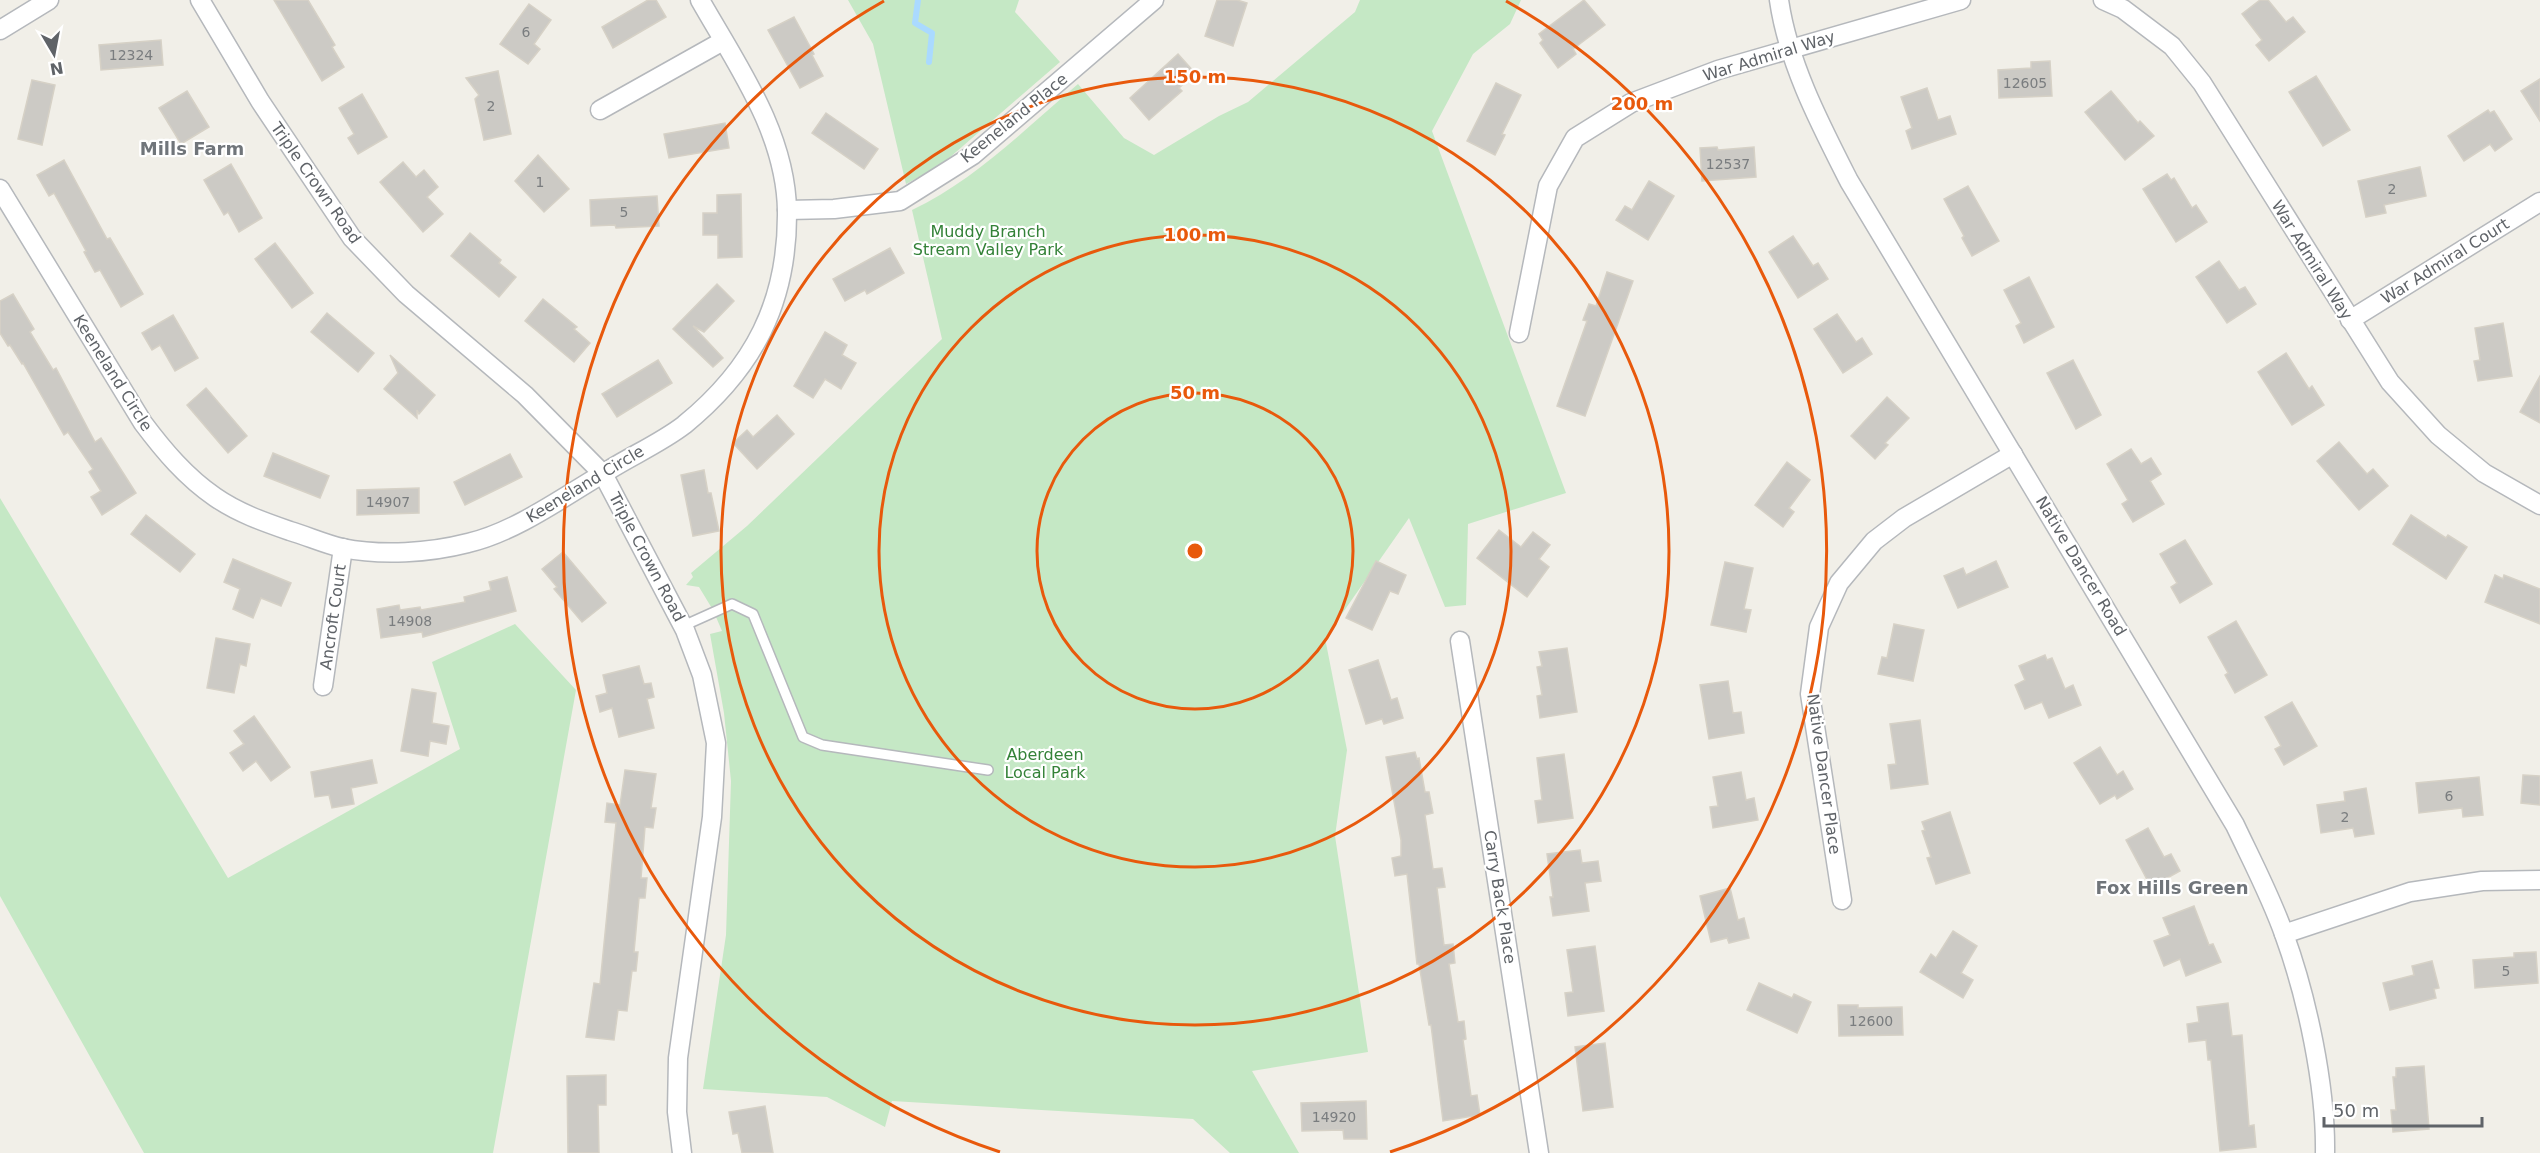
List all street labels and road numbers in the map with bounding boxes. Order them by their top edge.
street label: War Admiral Way [1701,27,1837,85]
street label: Keeneland Place [957,69,1071,167]
street label: Triple Crown Road [266,118,365,247]
street label: War Admiral Way [2268,197,2356,323]
street label: War Admiral Court [2378,214,2512,308]
street label: Keeneland Circle [69,311,157,435]
street label: Keeneland Circle [523,441,647,527]
street label: Triple Crown Road [604,488,689,625]
street label: Native Dancer Road [2032,493,2130,639]
street label: Ancroft Court [316,563,350,671]
street label: Native Dancer Place [1803,692,1845,856]
street label: Carry Back Place [1480,829,1520,965]

